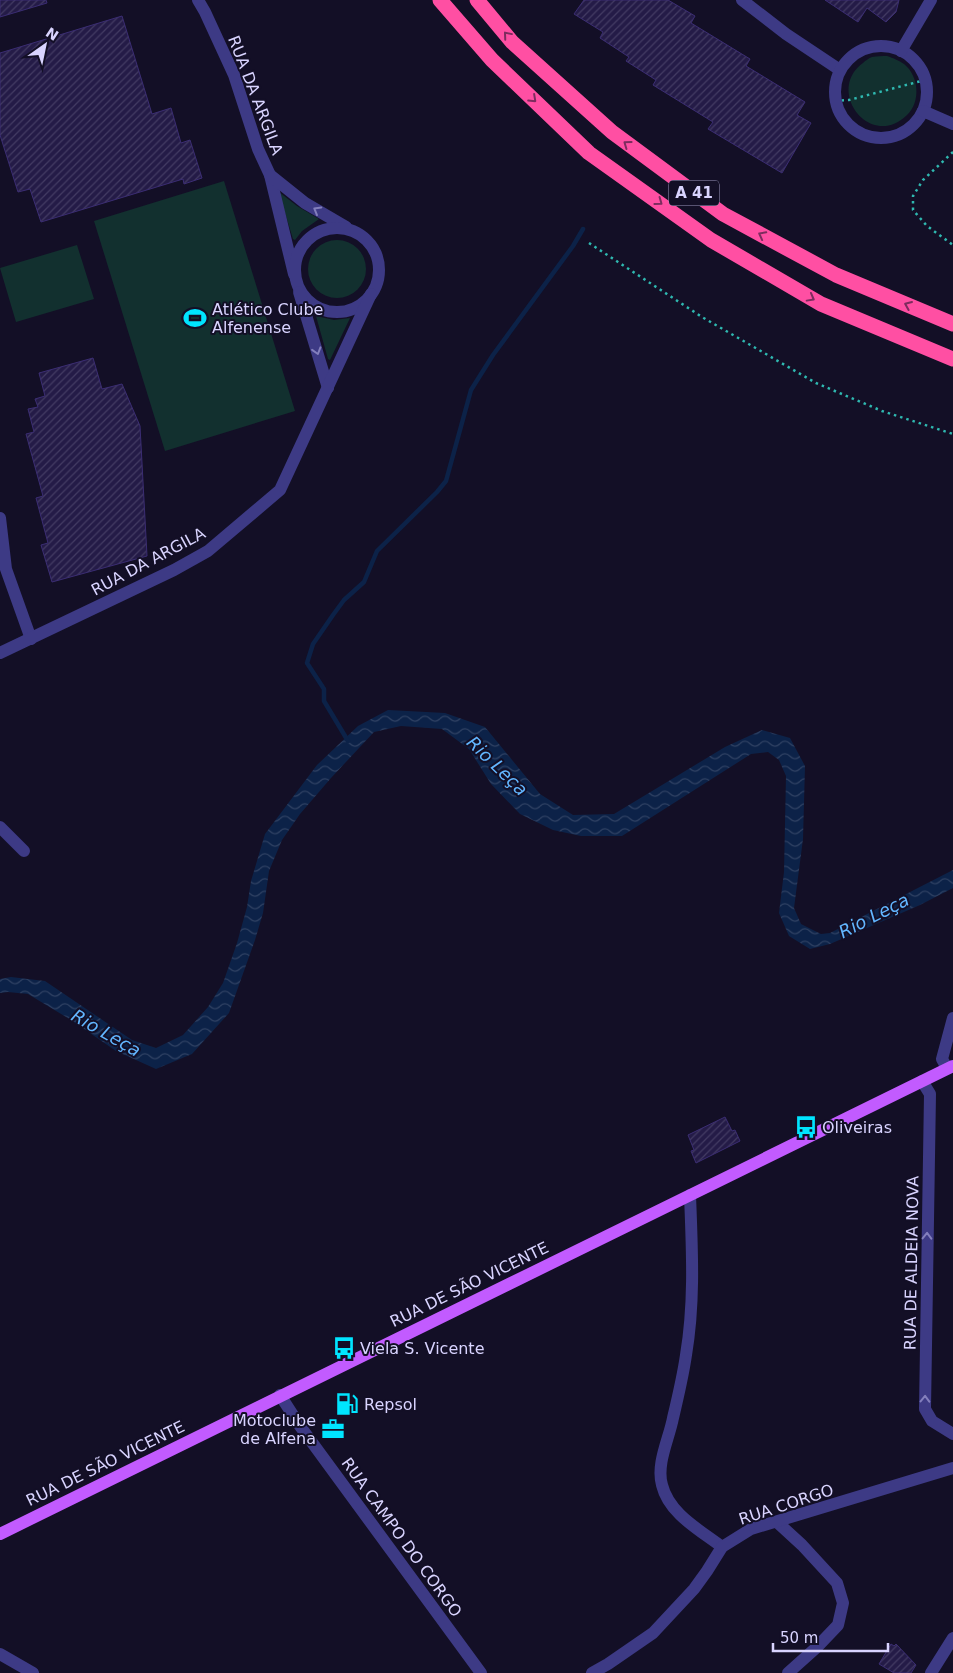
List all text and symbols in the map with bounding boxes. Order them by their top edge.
north arrow [20,20,70,70]
text: N [43,24,61,44]
one-way arrow [504,32,512,41]
street label: RUA DA ARGILA [224,33,287,158]
one-way arrow [528,93,537,102]
one-way arrow [624,141,633,150]
road number: A 41 [669,180,719,206]
one-way arrow [653,196,662,205]
one-way arrow [313,206,322,216]
one-way arrow [758,231,767,241]
one-way arrow [806,292,815,302]
place label: Atlético Clube Alfenense [212,300,323,337]
one-way arrow [904,301,913,311]
sports icon: Atlético Clube Alfenense [182,305,208,331]
one-way arrow [311,346,321,354]
street label: RUA DA ARGILA [88,523,209,599]
water label: Rio Leça [463,732,532,800]
water label: Rio Leça [835,889,913,942]
water label: Rio Leça [68,1004,145,1061]
bus stop icon: Oliveiras [793,1114,819,1140]
place label: Oliveiras [822,1118,892,1137]
street label: RUA DE ALDEIA NOVA [900,1176,923,1350]
one-way arrow [922,1232,933,1240]
street label: RUA DE SÃO VICENTE [387,1238,552,1331]
bus stop icon: Viela S. Vicente [331,1335,357,1361]
place label: Viela S. Vicente [360,1339,484,1358]
fuel station icon: Repsol [334,1391,360,1417]
place label: Repsol [364,1395,417,1414]
one-way arrow [920,1395,930,1402]
place label: Motoclube de Alfena [233,1411,316,1448]
office icon: Motoclube de Alfena [320,1416,346,1442]
street label: RUA DE SÃO VICENTE [23,1417,188,1510]
street label: RUA CAMPO DO CORGO [337,1454,466,1621]
street label: RUA CORGO [736,1480,836,1529]
scale bar [773,1620,888,1652]
text: 50 m [780,1629,818,1647]

